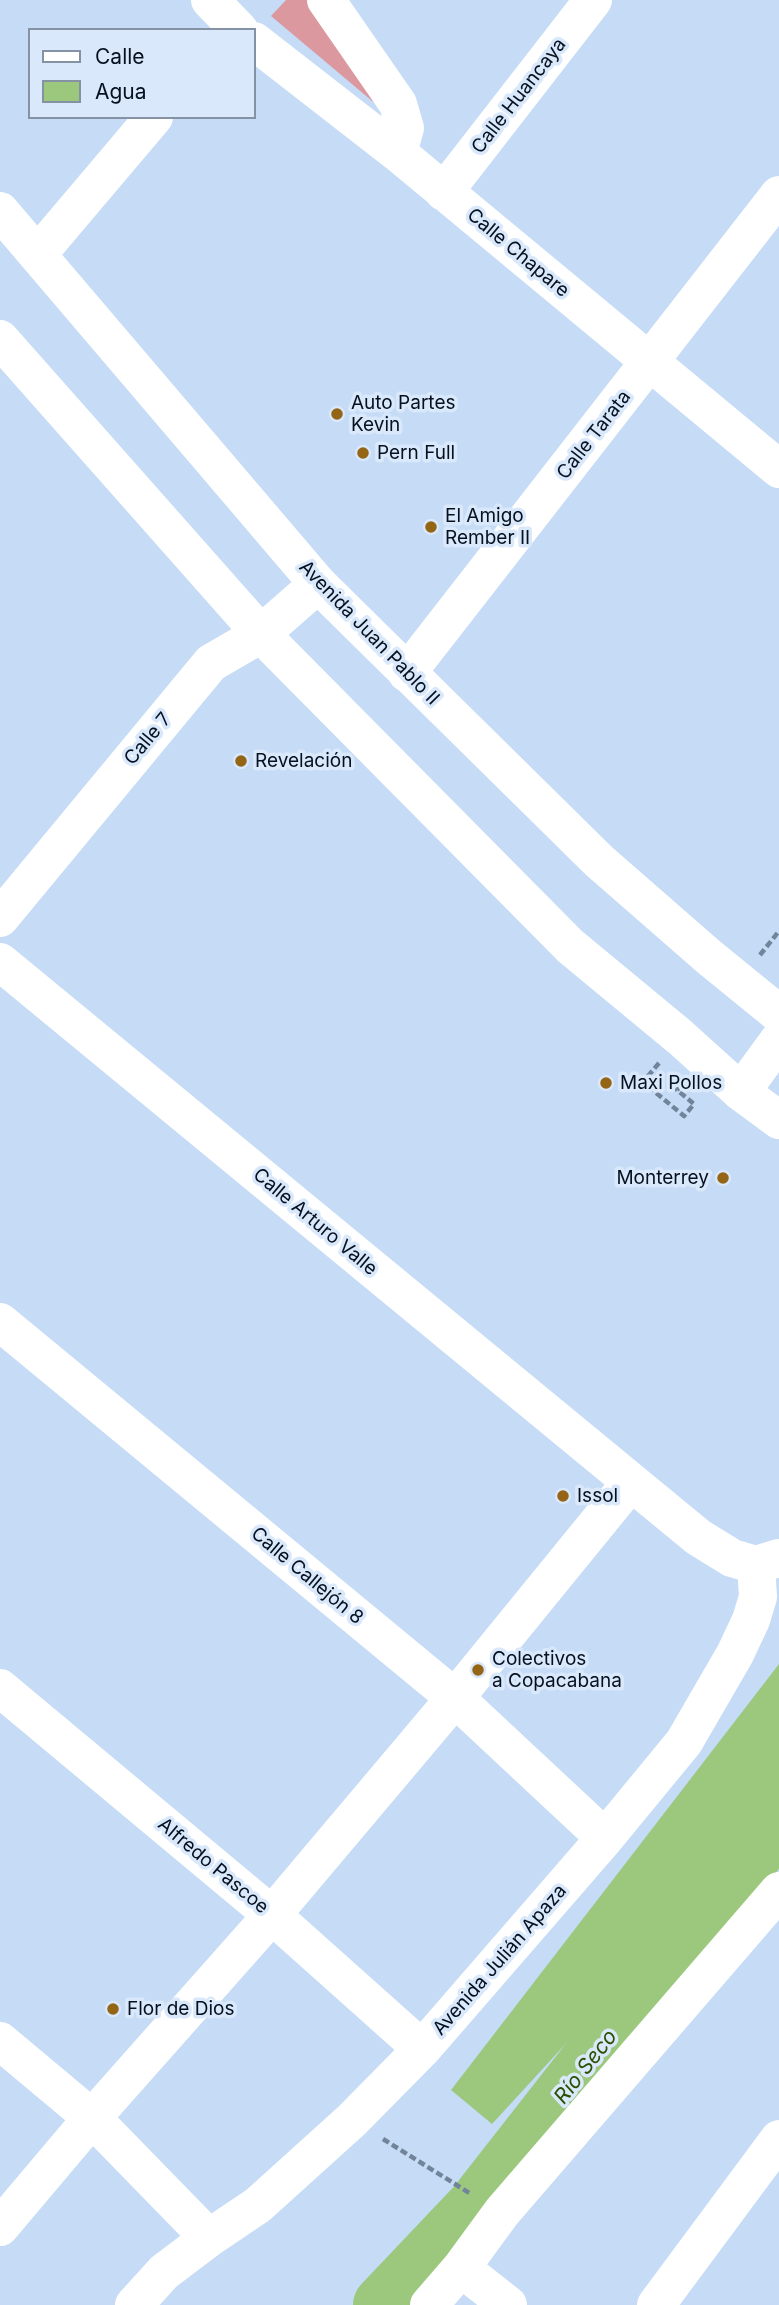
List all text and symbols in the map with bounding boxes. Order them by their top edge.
legend [28,28,256,119]
street label: Calle Huancaya [467,34,571,158]
text: Calle [95,44,145,69]
text: Agua [95,79,147,104]
street label: Calle Chapare [462,204,574,302]
street label: Calle Tarata [552,386,636,484]
place label: Auto Partes Kevin [351,392,456,436]
marker: Auto Partes Kevin [329,406,345,422]
place label: Pern Full [377,442,455,464]
marker: Pern Full [355,445,371,461]
place label: El Amigo Rember II [445,505,530,549]
marker: El Amigo Rember II [423,519,439,535]
street label: Avenida Juan Pablo II [294,556,444,710]
street label: Calle 7 [120,708,176,770]
place label: Revelación [255,750,352,772]
marker: Revelación [233,753,249,769]
place label: Maxi Pollos [620,1072,722,1094]
marker: Maxi Pollos [598,1075,614,1091]
street label: Calle Arturo Valle [248,1163,382,1281]
place label: Monterrey [616,1167,709,1189]
marker: Monterrey [715,1170,731,1186]
place label: Issol [577,1485,618,1507]
marker: Issol [555,1488,571,1504]
street label: Calle Callejón 8 [246,1522,368,1630]
place label: Colectivos a Copacabana [492,1648,622,1692]
marker: Colectivos a Copacabana [470,1662,486,1678]
street label: Alfredo Pascoe [153,1813,273,1919]
street label: Avenida Julián Apaza [428,1880,572,2040]
place label: Flor de Dios [127,1998,234,2020]
marker: Flor de Dios [105,2001,121,2017]
water label: Río Seco [549,2025,623,2109]

